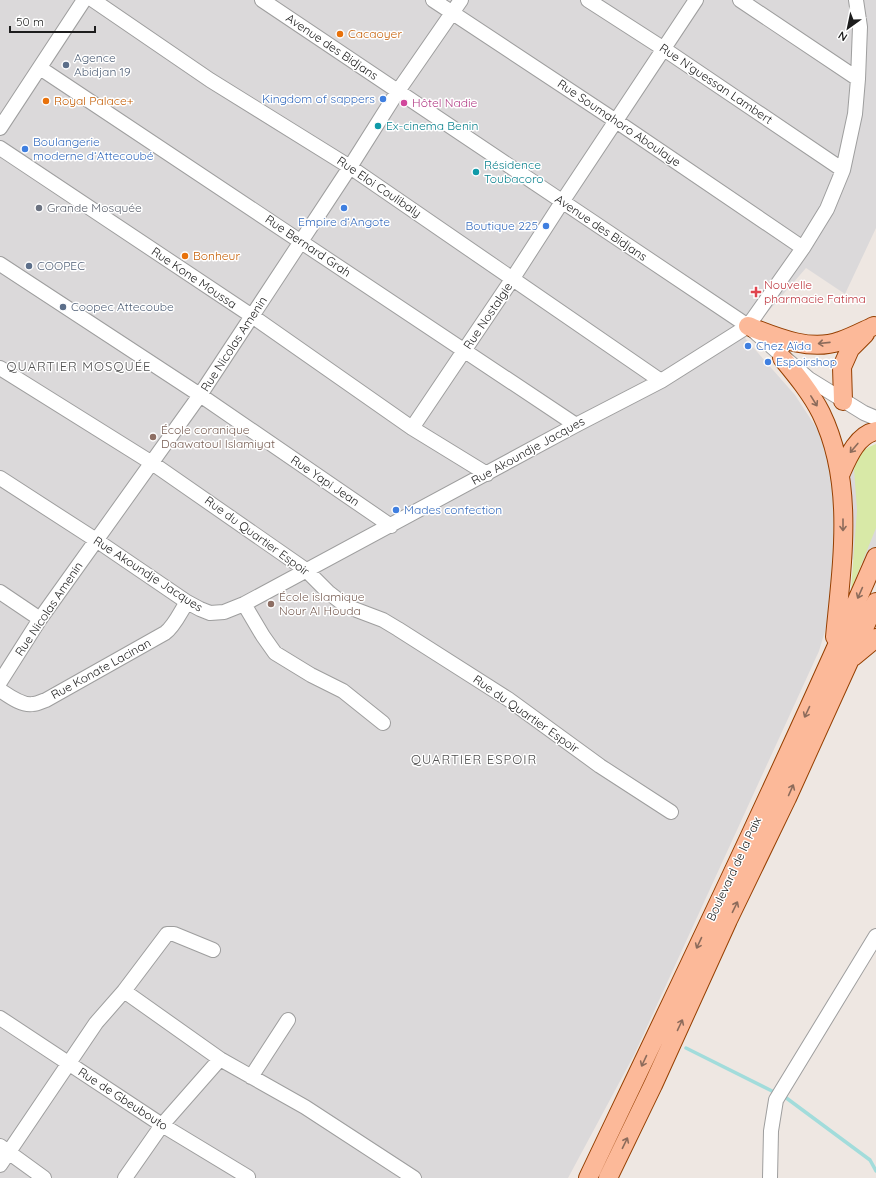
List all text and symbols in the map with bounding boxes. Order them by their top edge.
scale bar [10,8,95,34]
north arrow [828,8,868,48]
street label: Avenue des Bidjans [283,10,382,83]
text: 50 m [16,14,44,29]
place label: Cacaoyer [348,26,402,41]
text: N [835,28,850,44]
marker: Cacaoyer [335,29,345,39]
street label: Rue N'guessan Lambert [657,40,776,127]
place label: Agence Abidjan 19 [74,50,131,79]
marker: Agence Abidjan 19 [61,60,71,70]
street label: Rue Soumahoro Aboulaye [555,76,684,170]
place label: Kingdom of sappers [262,91,375,106]
place label: Royal Palace+ [54,93,134,108]
marker: Kingdom of sappers [378,94,388,104]
place label: Hôtel Nadie [412,95,478,110]
marker: Royal Palace+ [41,96,51,106]
marker: Hôtel Nadie [399,98,409,108]
place label: Ex-cinema Benin [386,118,478,133]
marker: Ex-cinema Benin [373,121,383,131]
place label: Boulangerie moderne d‘Attecoubé [33,134,154,163]
marker: Boulangerie moderne d‘Attecoubé [20,144,30,154]
street label: Rue Eloi Coulibaly [334,153,424,220]
place label: Résidence Toubacoro [484,157,544,186]
marker: Résidence Toubacoro [471,167,481,177]
street label: Avenue des Bidjans [552,191,651,264]
place label: Grande Mosquée [47,200,142,215]
marker: Grande Mosquée [34,203,44,213]
marker: Empire d‘Angote [339,203,349,213]
street label: Rue Bernard Grah [263,211,354,280]
place label: Empire d‘Angote [298,214,390,229]
place label: Boutique 225 [465,218,538,233]
marker: Boutique 225 [541,221,551,231]
street label: Rue Kone Moussa [149,244,240,312]
place label: Bonheur [193,248,240,263]
marker: Bonheur [180,251,190,261]
place label: COOPEC [37,258,85,273]
marker: COOPEC [24,261,34,271]
place label: Nouvelle pharmacie Fatima [764,277,866,306]
street label: Rue Nostalgie [460,279,516,352]
marker: Nouvelle pharmacie Fatima [751,287,761,297]
street label: Rue Nicolas Amenin [197,293,270,394]
place label: Coopec Attecoube [71,299,174,314]
marker: Coopec Attecoube [58,302,68,312]
place label: Chez Aïda [756,338,811,353]
one-way arrow [818,340,831,347]
marker: Chez Aïda [743,341,753,351]
place label: Espoirshop [776,354,837,369]
marker: Espoirshop [763,357,773,367]
district label: QUARTIER MOSQUÉE [6,358,152,374]
one-way arrow [810,395,818,407]
street label: Rue Akoundje Jacques [469,413,587,488]
place label: École coranique Daawatoul Islamiyat [161,422,275,451]
marker: École coranique Daawatoul Islamiyat [148,432,158,442]
one-way arrow [849,443,858,453]
street label: Rue Yapi Jean [288,452,362,509]
street label: Rue du Quartier Espoir [202,493,313,579]
place label: Mades confection [404,502,502,517]
marker: Mades confection [391,505,401,515]
one-way arrow [839,518,847,531]
street label: Rue Akoundje Jacques [91,533,206,615]
street label: Rue Nicolas Amenin [11,559,86,659]
one-way arrow [856,586,864,598]
place label: École islamique Nour Al Houda [279,589,365,618]
marker: École islamique Nour Al Houda [266,599,276,609]
street label: Rue Konate Lacinan [48,635,153,702]
street label: Rue du Quartier Espoir [470,671,582,756]
one-way arrow [803,705,810,717]
district label: QUARTIER ESPOIR [411,751,537,767]
one-way arrow [788,784,795,796]
street label: Boulevard de la Paix [703,814,764,923]
one-way arrow [732,902,739,914]
one-way arrow [695,937,702,949]
one-way arrow [677,1020,684,1032]
one-way arrow [640,1055,647,1067]
street label: Rue de Gbeubouto [76,1064,171,1133]
one-way arrow [622,1137,629,1149]

